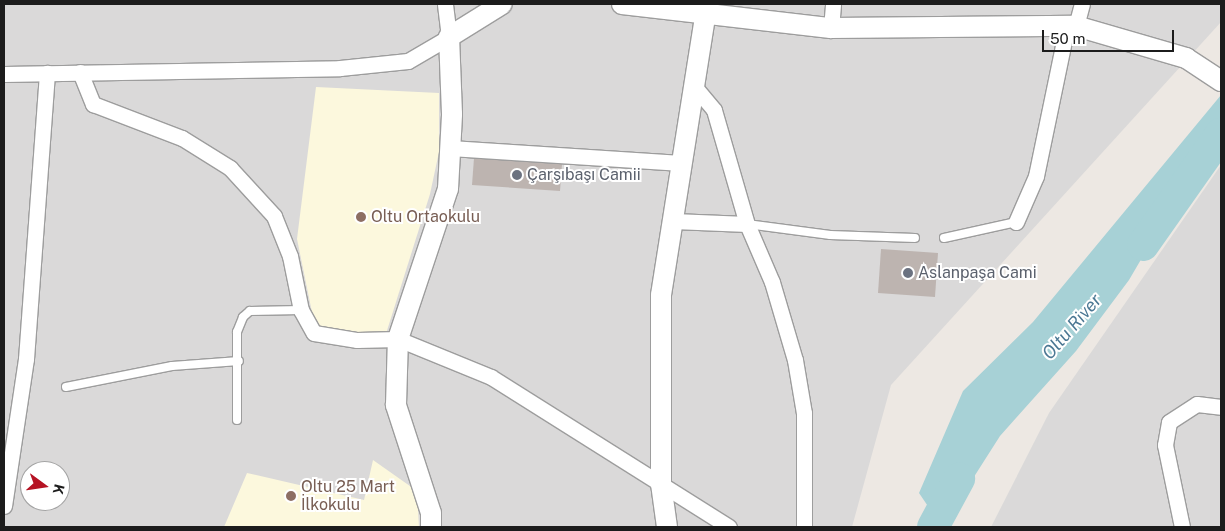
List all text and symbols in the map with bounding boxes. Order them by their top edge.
scale bar [1045,20,1178,52]
text: 50 m [1050,30,1085,47]
place label: Çarşıbaşı Camii [527,165,641,185]
marker: Çarşıbaşı Camii [511,169,523,181]
place label: Oltu Ortaokulu [371,207,480,227]
marker: Oltu Ortaokulu [355,211,367,223]
place label: Aslanpaşa Cami [918,263,1037,283]
marker: Aslanpaşa Cami [902,267,914,279]
water label: Oltu River [1038,290,1106,364]
north arrow [20,461,70,511]
place label: Oltu 25 Mart İlkokulu [301,477,395,515]
text: K [50,483,68,496]
marker: Oltu 25 Mart İlkokulu [285,490,297,502]

